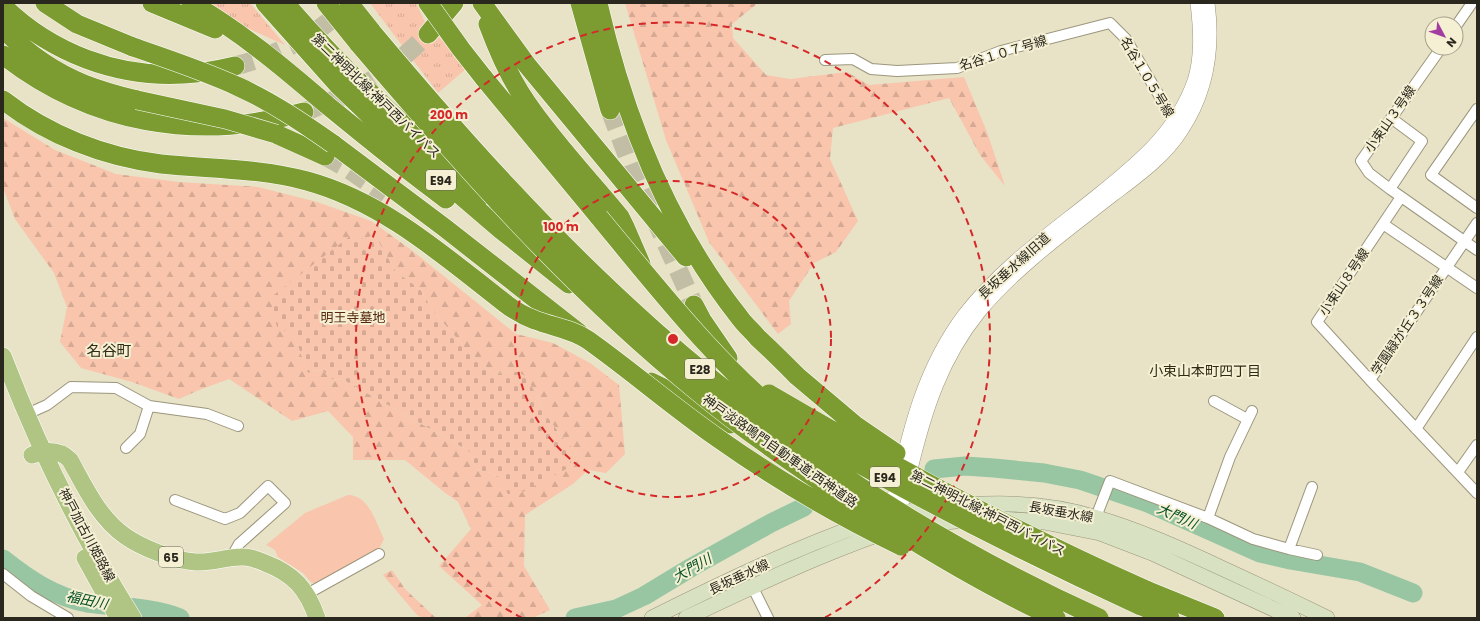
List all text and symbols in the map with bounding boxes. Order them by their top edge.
north arrow [1424,16,1464,56]
street label: 第二神明北線;神戸西バイパス [307,29,445,163]
street label: 名谷１０７号線 [957,31,1049,75]
street label: 名谷１０５号線 [1115,33,1179,121]
text: N [1443,34,1460,51]
street label: 小束山３号線 [1360,82,1420,156]
text: 200 m [430,106,468,123]
road number: E94 [426,170,456,190]
text: 100 m [543,218,579,235]
street label: 長坂垂水線旧道 [974,228,1054,304]
street label: 小束山８号線 [1314,244,1374,320]
street label: 学園緑が丘３３号線 [1366,271,1448,379]
park label: 明王寺墓地 [320,308,386,327]
centre of rings [666,332,680,346]
district label: 名谷町 [86,340,132,361]
road number: E28 [685,359,715,379]
district label: 小束山本町四丁目 [1149,361,1261,381]
street label: 神戸淡路鳴門自動車道;西神道路 [699,390,861,512]
street label: 第二神明北線;神戸西バイパス [907,465,1069,561]
road number: E94 [870,467,900,487]
street label: 神戸加古川姫路線 [54,485,120,585]
street label: 長坂垂水線 [1027,497,1095,527]
water label: 大門川 [1154,498,1202,534]
road number: 65 [159,547,183,567]
water label: 大門川 [669,548,717,587]
street label: 長坂垂水線 [706,555,772,599]
water label: 福田川 [64,586,112,615]

